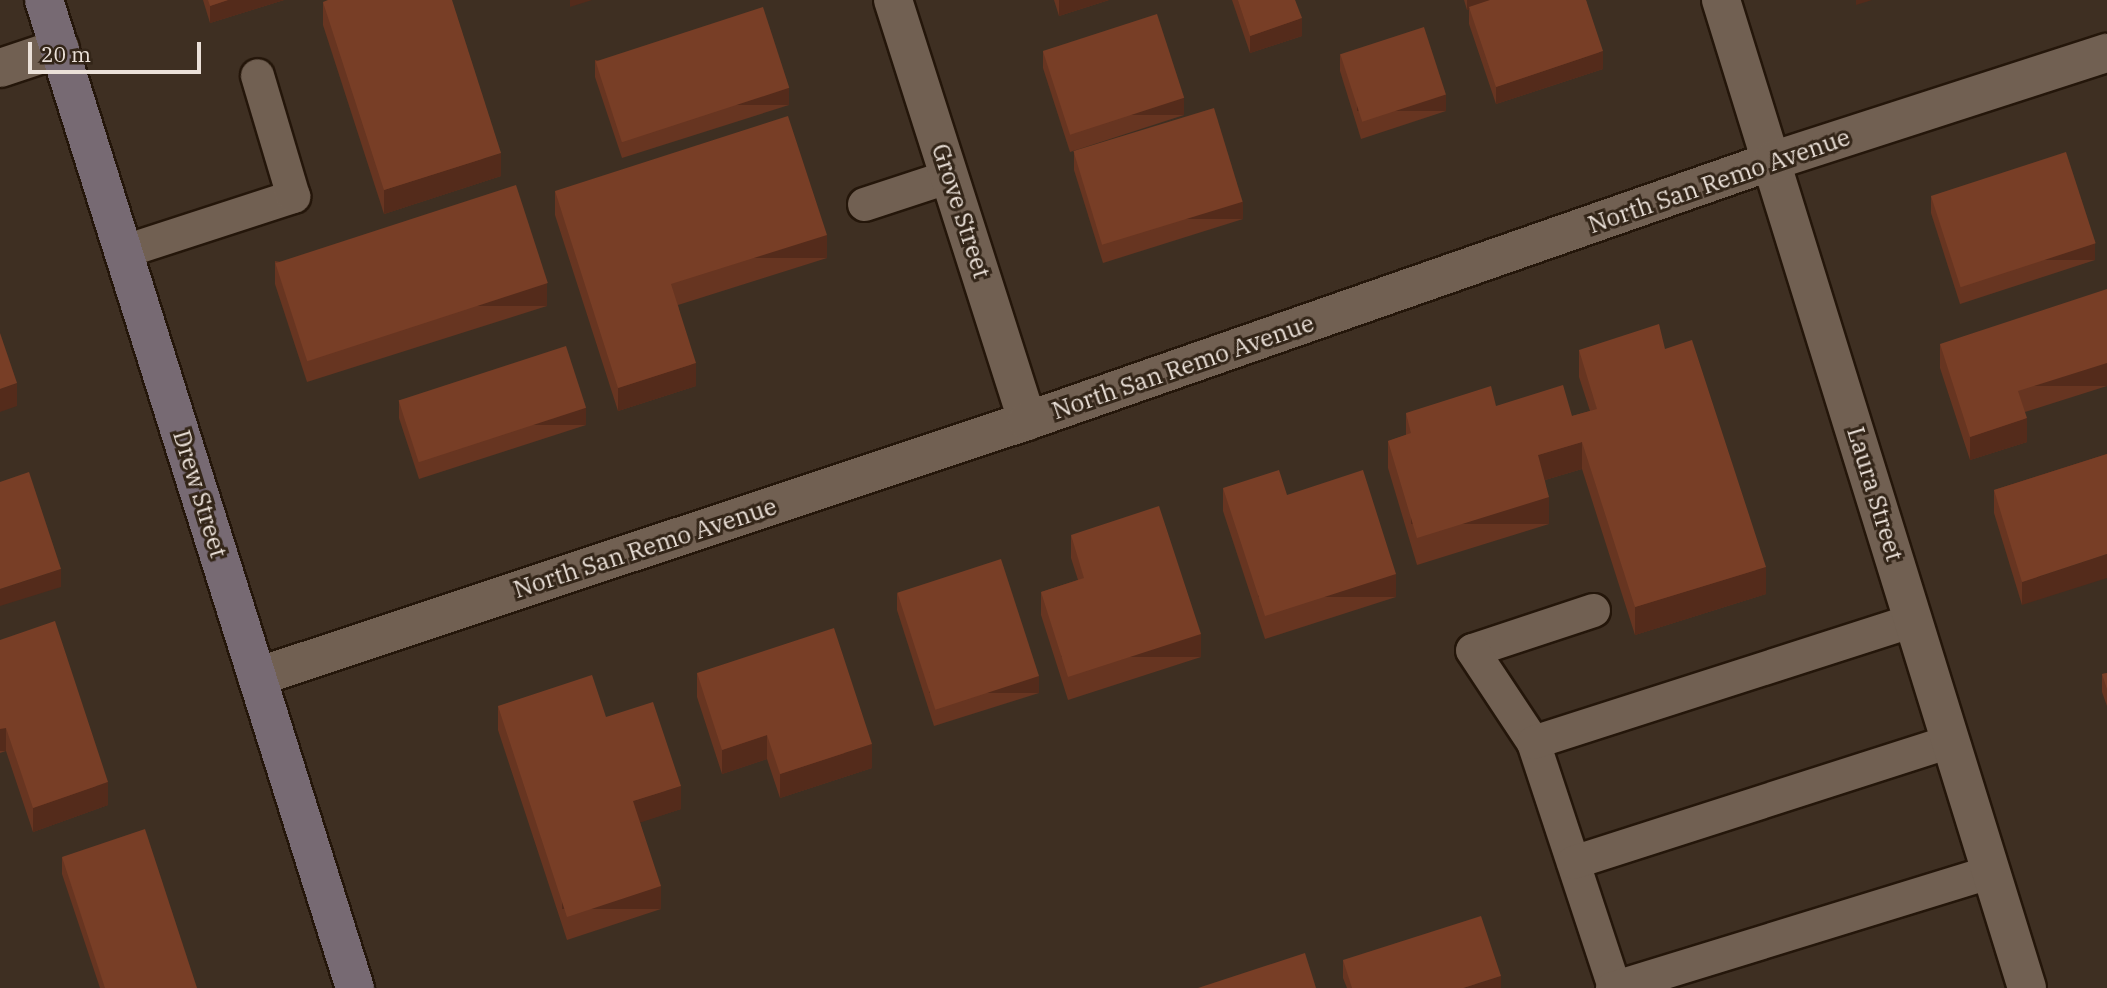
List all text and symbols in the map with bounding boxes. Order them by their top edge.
scale bar [32,28,205,72]
text: 20 m [41,40,91,68]
street label: North San Remo Avenue [1584,123,1854,239]
street label: Grove Street [926,140,996,282]
street label: North San Remo Avenue [1048,309,1318,425]
street label: Laura Street [1841,423,1909,565]
street label: Drew Street [167,427,233,561]
street label: North San Remo Avenue [510,492,780,604]

